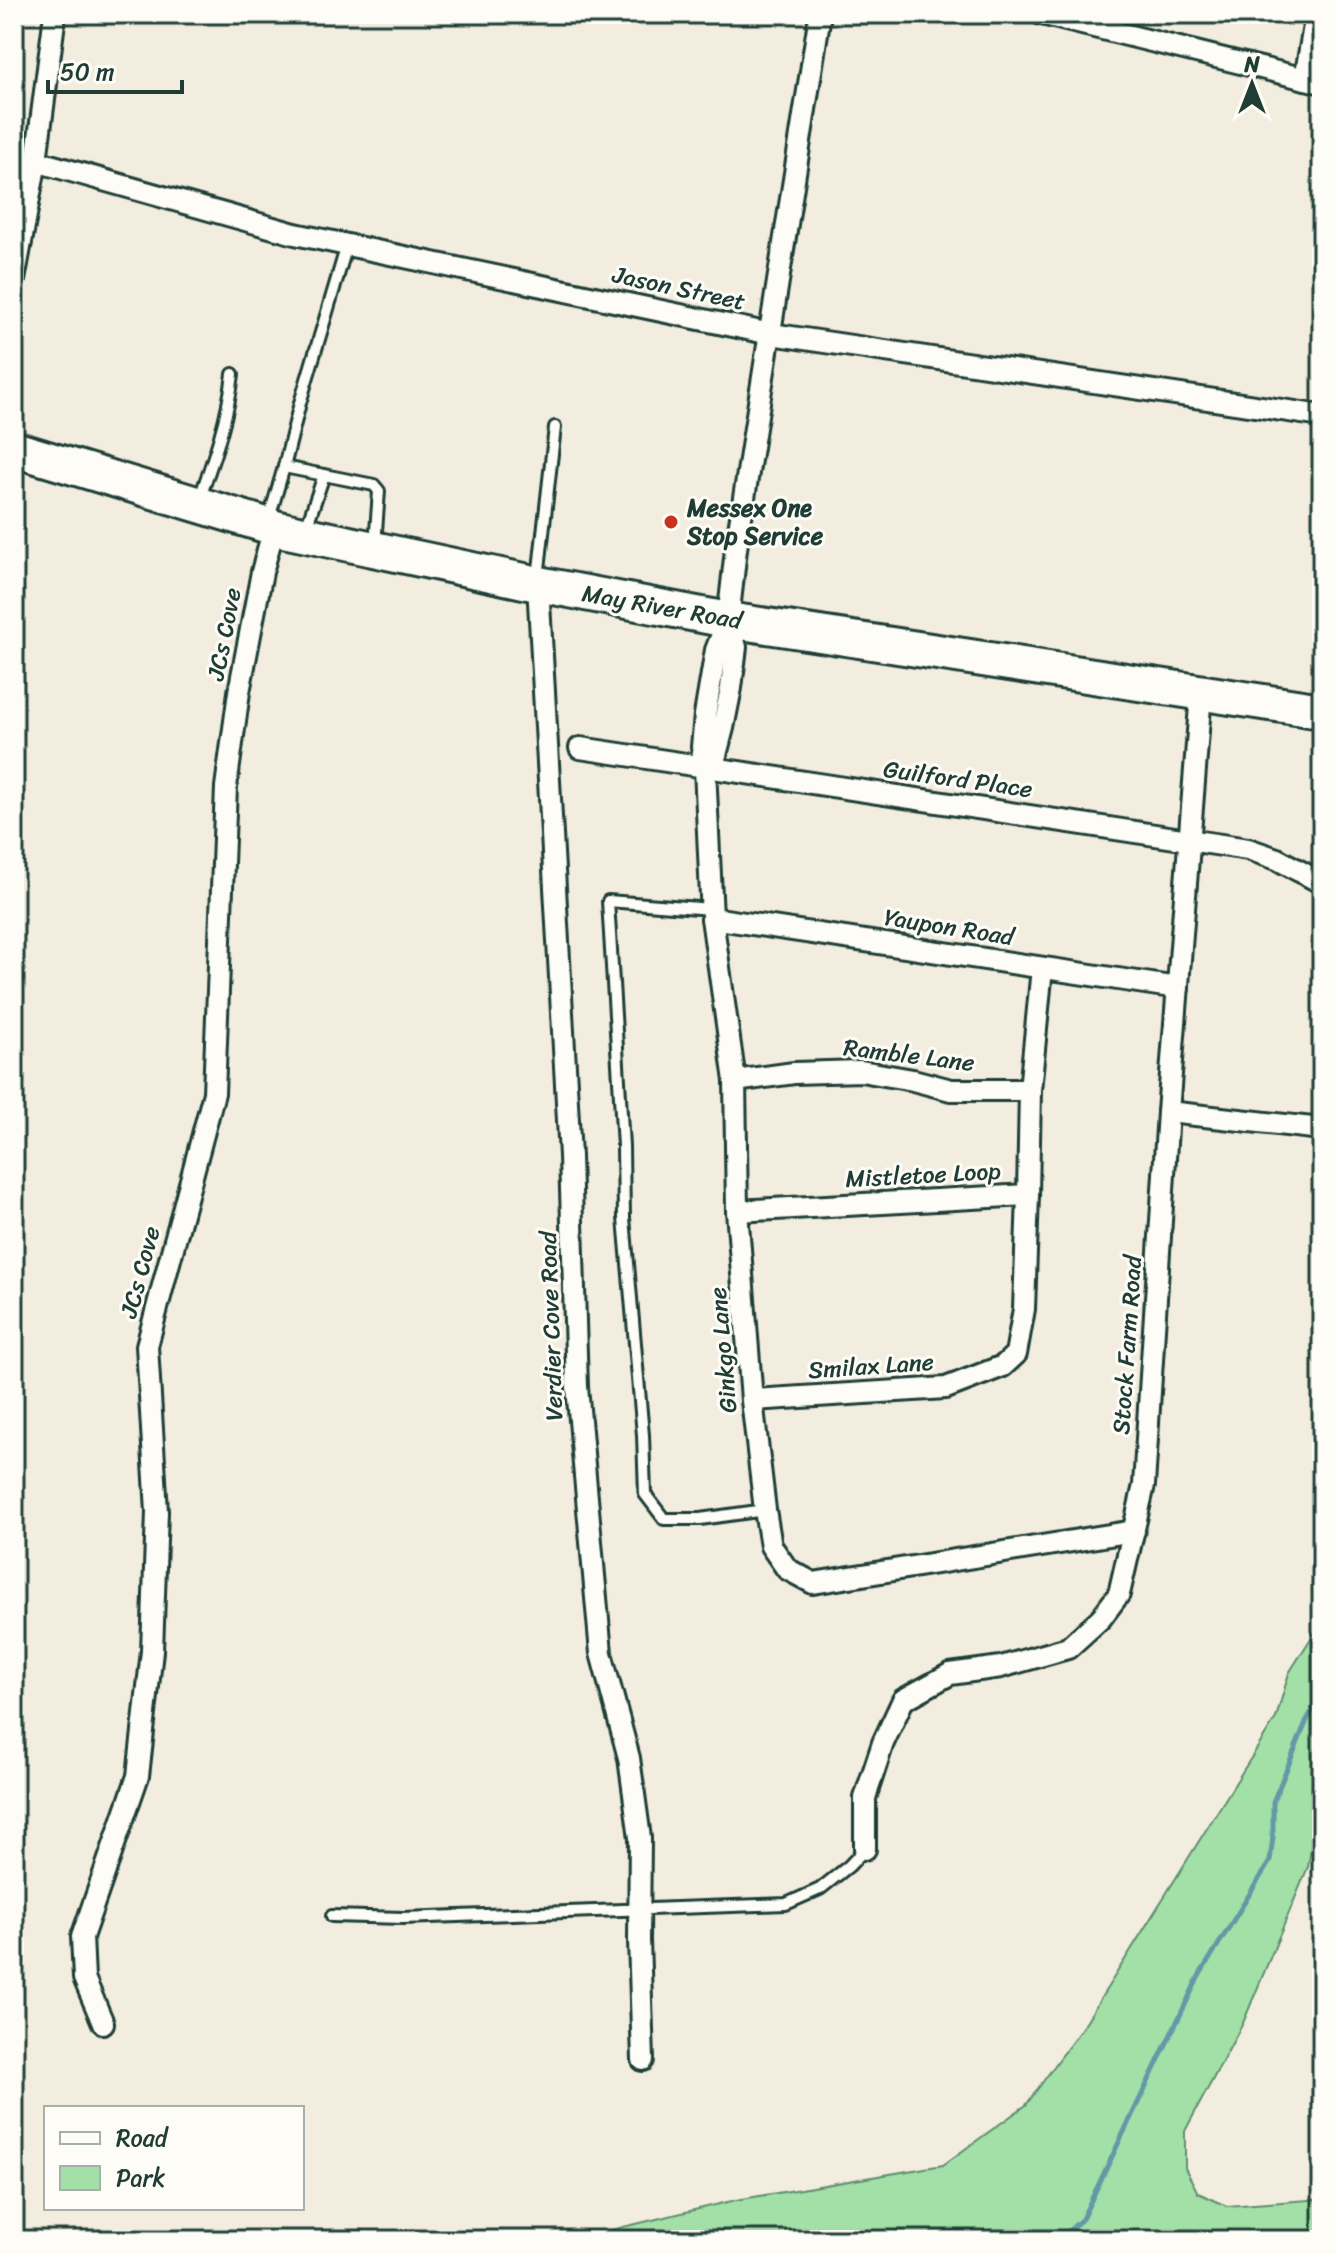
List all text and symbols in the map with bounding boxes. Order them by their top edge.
scale bar [48,44,182,94]
north arrow [1212,44,1292,124]
text: N [1243,45,1260,84]
text: 50 m [60,51,115,93]
street label: Jason Street [608,253,749,323]
place label: Messex One Stop Service [686,487,824,557]
marker: Messex One Stop Service [662,513,680,531]
street label: May River Road [579,572,747,642]
street label: JCs Cove [194,584,254,685]
street label: Guilford Place [881,748,1035,810]
street label: Yaupon Road [881,896,1018,958]
street label: Ramble Lane [841,1026,977,1084]
street label: Mistletoe Loop [844,1150,1002,1200]
street label: JCs Cove [107,1221,172,1324]
street label: Verdier Cove Road [527,1229,575,1421]
street label: Stock Farm Road [1100,1253,1154,1436]
street label: Ginkgo Lane [697,1285,749,1415]
street label: Smilax Lane [807,1341,935,1391]
legend [44,2106,304,2210]
text: Road [116,2117,170,2159]
text: Park [116,2157,165,2199]

